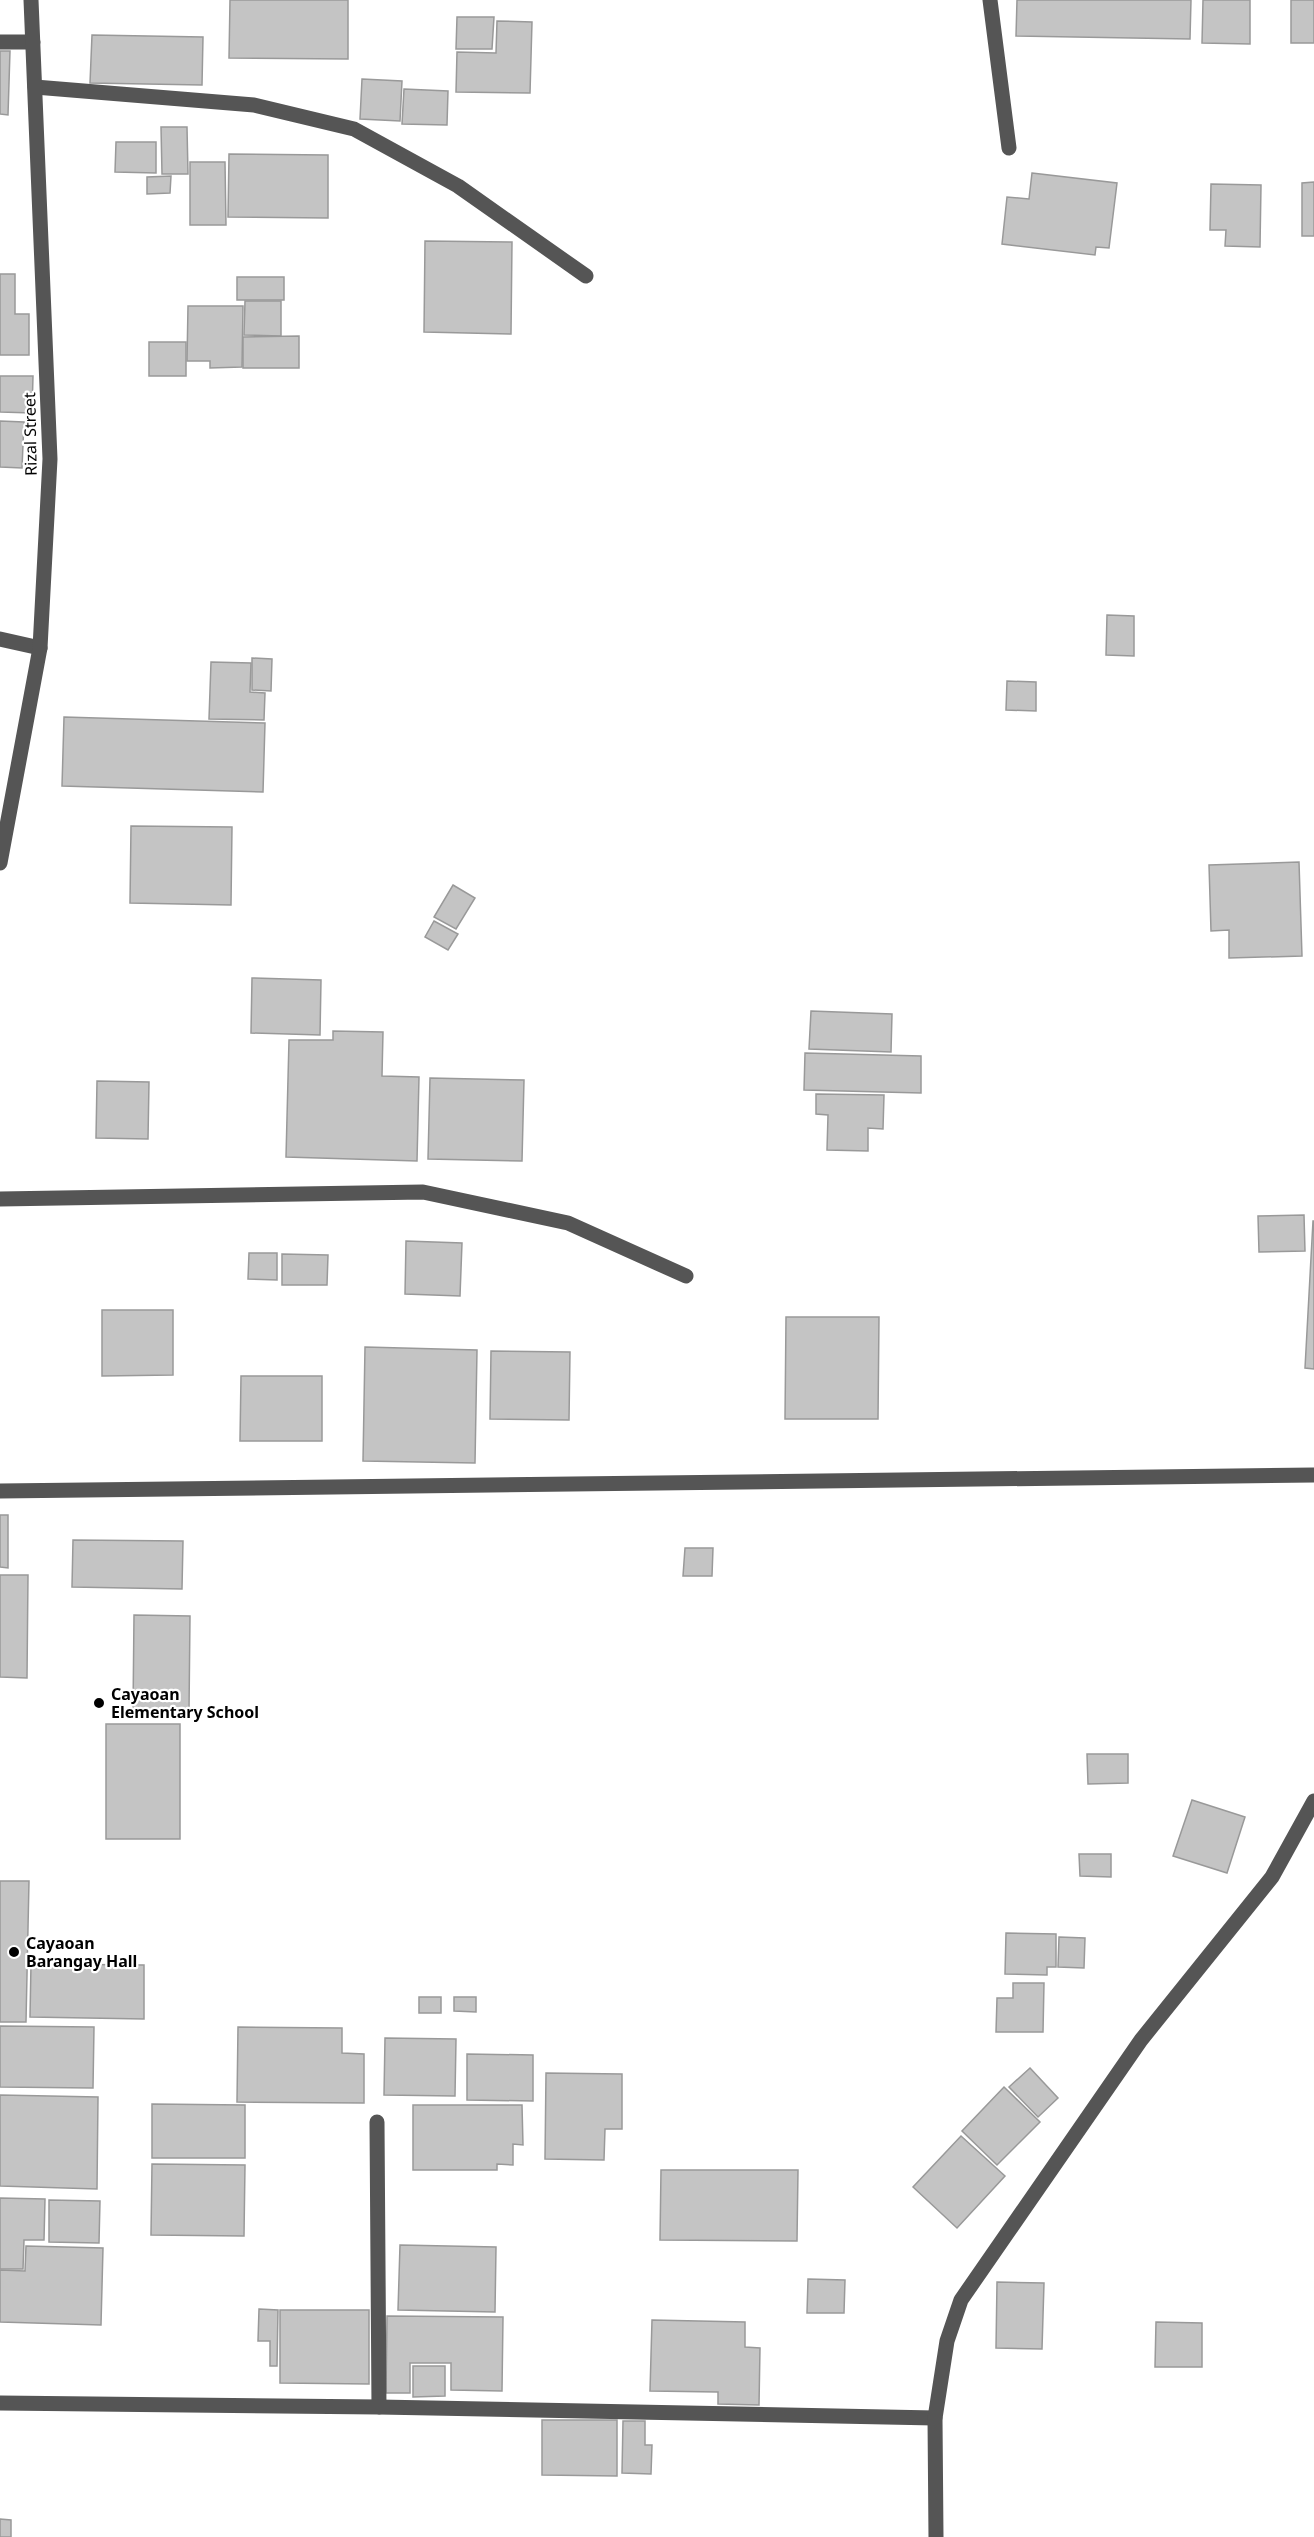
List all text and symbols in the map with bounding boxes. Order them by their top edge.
street label: Rizal Street [18,392,42,476]
place label: Cayaoan Elementary School [111,1683,259,1723]
marker: Cayaoan Elementary School [92,1696,106,1710]
place label: Cayaoan Barangay Hall [26,1932,137,1972]
marker: Cayaoan Barangay Hall [7,1945,21,1959]

